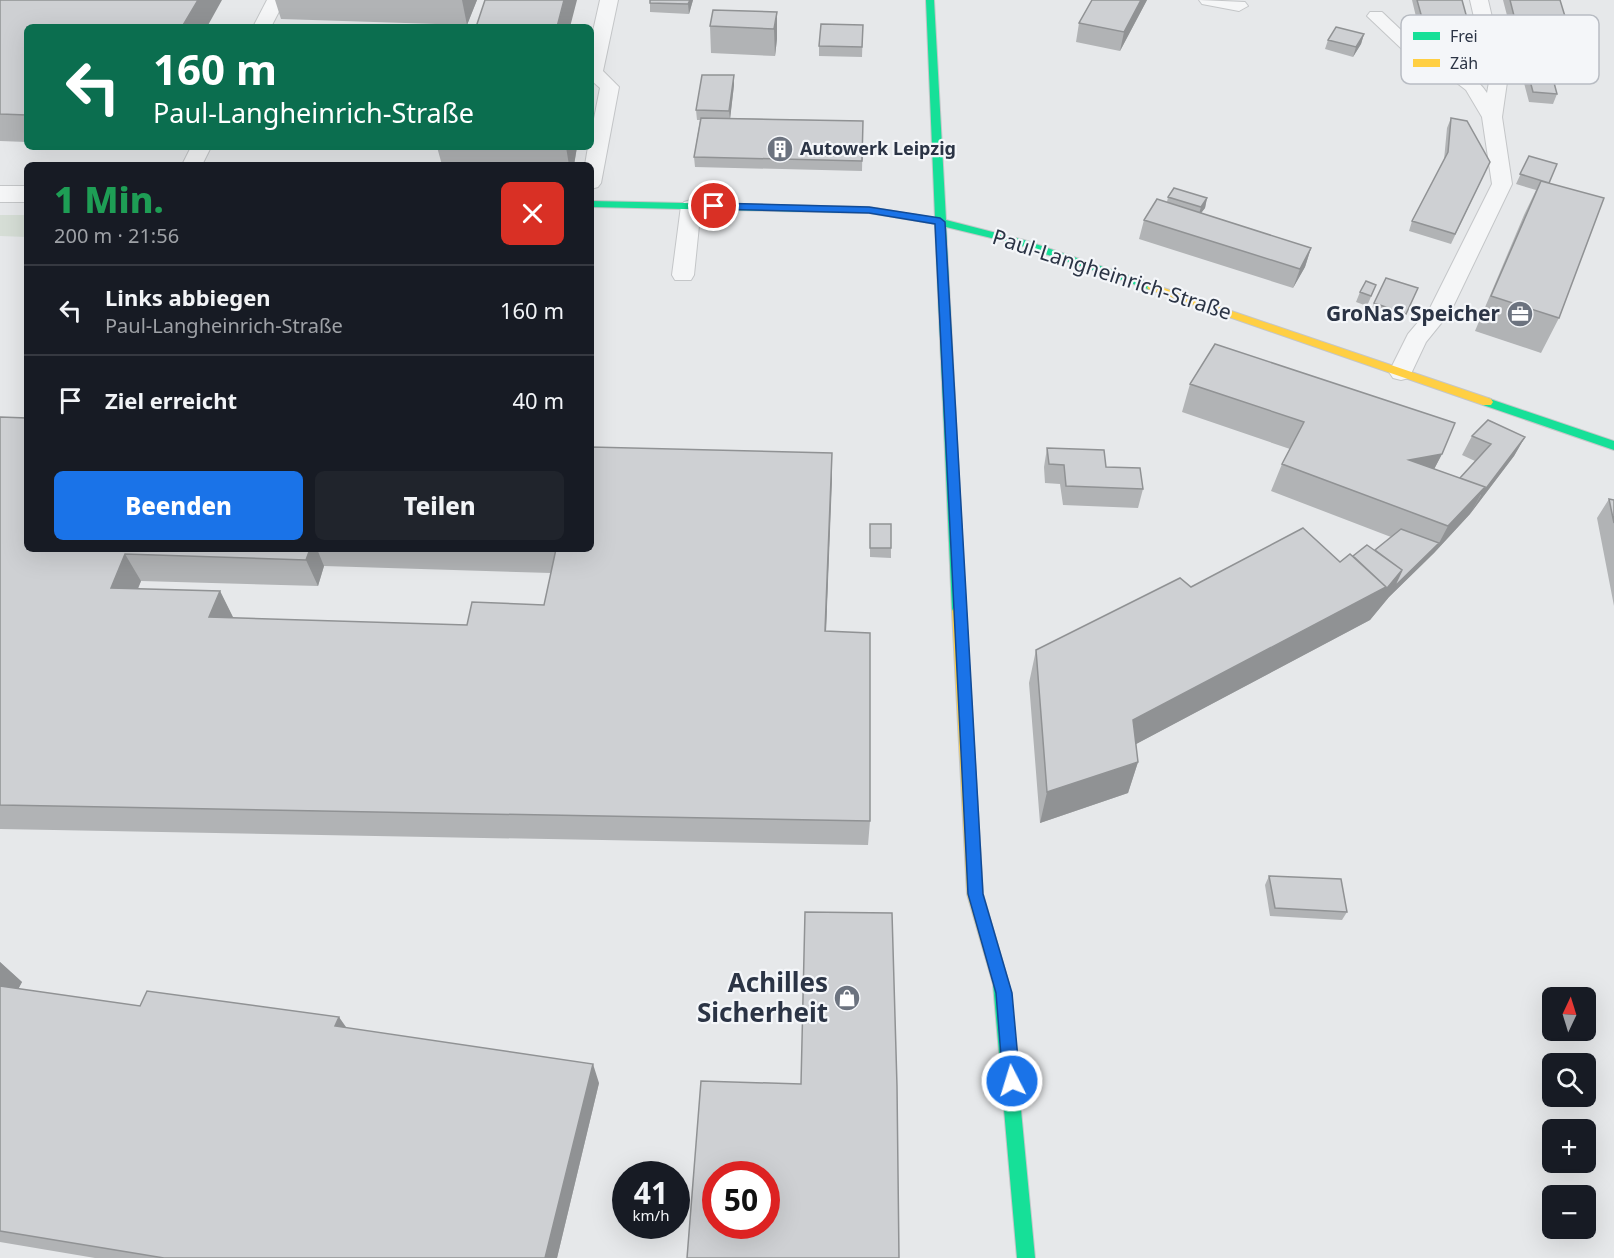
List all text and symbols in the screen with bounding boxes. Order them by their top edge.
legend [1401,15,1599,84]
text: Frei [1450,25,1478,47]
text: 160 m [153,40,277,97]
icon: left [54,48,132,126]
text: Zäh [1450,52,1478,74]
text: Paul-Langheinrich-Straße [153,94,474,131]
building icon: Autowerk Leipzig [765,134,795,164]
place label: Autowerk Leipzig [800,136,956,160]
text: 1 Min. [54,175,164,224]
pin [688,180,739,231]
button: close [501,182,564,245]
icon: arrive [697,189,730,222]
text: 200 m · 21:56 [54,222,179,249]
street label: Paul-Langheinrich-Straße [989,222,1235,326]
text: Links abbiegen [105,282,271,312]
icon: left [54,294,87,327]
text: 160 m [500,295,564,325]
place label: GroNaS Speicher [1326,299,1501,327]
office icon: GroNaS Speicher [1505,299,1535,329]
text: Paul-Langheinrich-Straße [105,312,343,339]
icon: arrive [54,384,87,417]
text: Ziel erreicht [105,385,237,415]
text: 40 m [513,385,564,415]
button: Beenden [54,471,303,540]
button: Teilen [315,471,564,540]
place label: Achilles Sicherheit [697,964,828,1030]
shop icon: Achilles Sicherheit [832,983,862,1013]
north arrow [1542,987,1596,1041]
map controls [1542,987,1596,1239]
position arrow [980,1049,1044,1113]
button: search [1542,1053,1596,1107]
button: + [1542,1119,1596,1173]
speed limit sign: 50 [702,1161,780,1239]
text: 41 [634,1172,668,1213]
button: − [1542,1185,1596,1239]
text: km/h [633,1205,669,1225]

